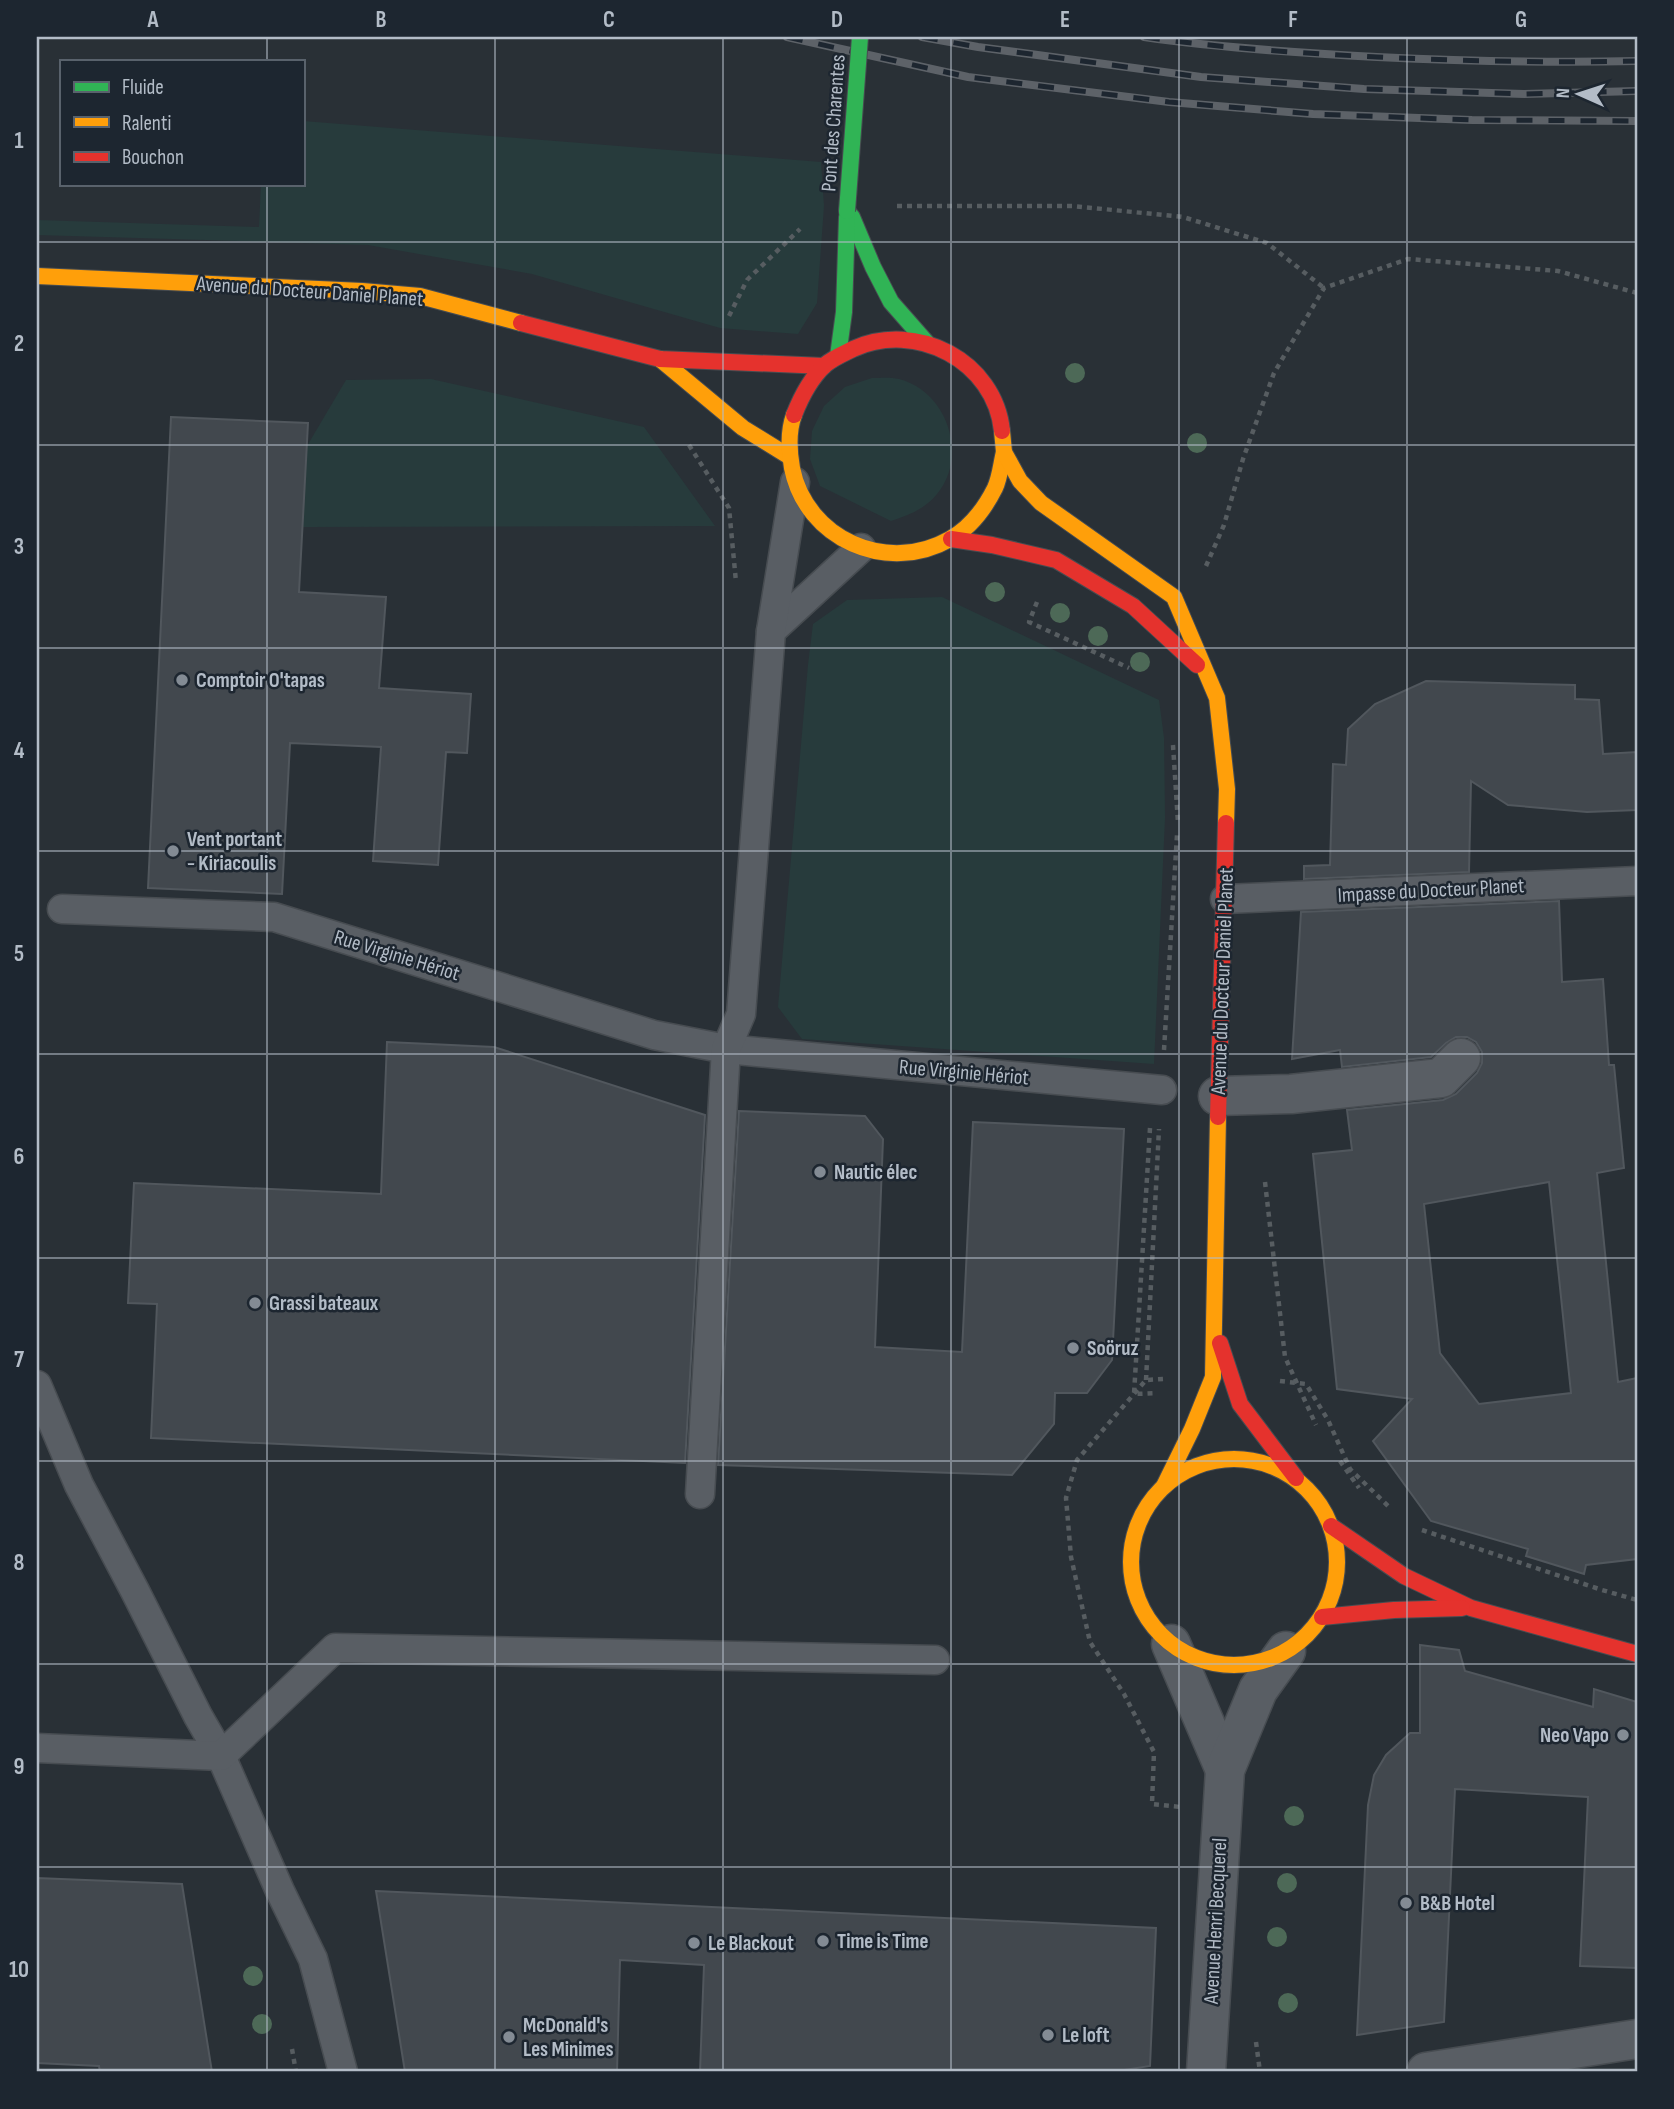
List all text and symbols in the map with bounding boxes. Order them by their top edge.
text: A [147,6,160,34]
text: B [376,6,387,34]
text: C [603,6,615,34]
text: D [831,6,843,34]
text: E [1060,6,1070,34]
text: F [1288,6,1298,34]
text: G [1515,6,1527,34]
street label: Pont des Charentes [816,54,851,192]
legend [60,60,304,186]
north arrow [1544,60,1614,130]
text: Fluide [122,75,164,100]
text: N [1552,88,1575,99]
text: Ralenti [122,111,171,136]
text: 1 [14,127,24,155]
text: Bouchon [122,145,184,170]
street label: Avenue du Docteur Daniel Planet [195,271,424,312]
text: 2 [14,330,24,358]
text: 3 [14,533,24,561]
place label: Comptoir O'tapas [196,668,325,693]
marker: Comptoir O'tapas [174,672,190,688]
text: 4 [14,737,25,765]
place label: Vent portant - Kiriacoulis [187,827,282,876]
marker: Vent portant - Kiriacoulis [165,843,181,859]
street label: Avenue du Docteur Daniel Planet [1206,867,1239,1096]
street label: Impasse du Docteur Planet [1337,873,1525,908]
street label: Rue Virginie Hériot [331,924,463,986]
text: 5 [14,940,24,968]
street label: Rue Virginie Hériot [898,1054,1030,1091]
text: 6 [14,1143,24,1171]
place label: Nautic élec [834,1160,918,1185]
marker: Nautic élec [812,1164,828,1180]
place label: Grassi bateaux [269,1291,379,1316]
marker: Grassi bateaux [247,1295,263,1311]
place label: Soöruz [1087,1336,1139,1361]
marker: Soöruz [1065,1340,1081,1356]
text: 7 [14,1346,24,1374]
text: 8 [14,1549,25,1577]
place label: Neo Vapo [1540,1723,1609,1748]
marker: Neo Vapo [1615,1727,1631,1743]
text: 9 [14,1753,24,1781]
street label: Avenue Henri Becquerel [1199,1837,1232,2006]
place label: B&B Hotel [1420,1891,1495,1916]
marker: B&B Hotel [1398,1895,1414,1911]
place label: Time is Time [837,1929,928,1954]
place label: Le Blackout [708,1931,794,1956]
marker: Time is Time [815,1933,831,1949]
marker: Le Blackout [686,1935,702,1951]
text: 10 [9,1956,29,1984]
place label: McDonald's Les Minimes [523,2013,614,2062]
place label: Le loft [1062,2023,1109,2048]
marker: Le loft [1040,2027,1056,2043]
marker: McDonald's Les Minimes [501,2029,517,2045]

